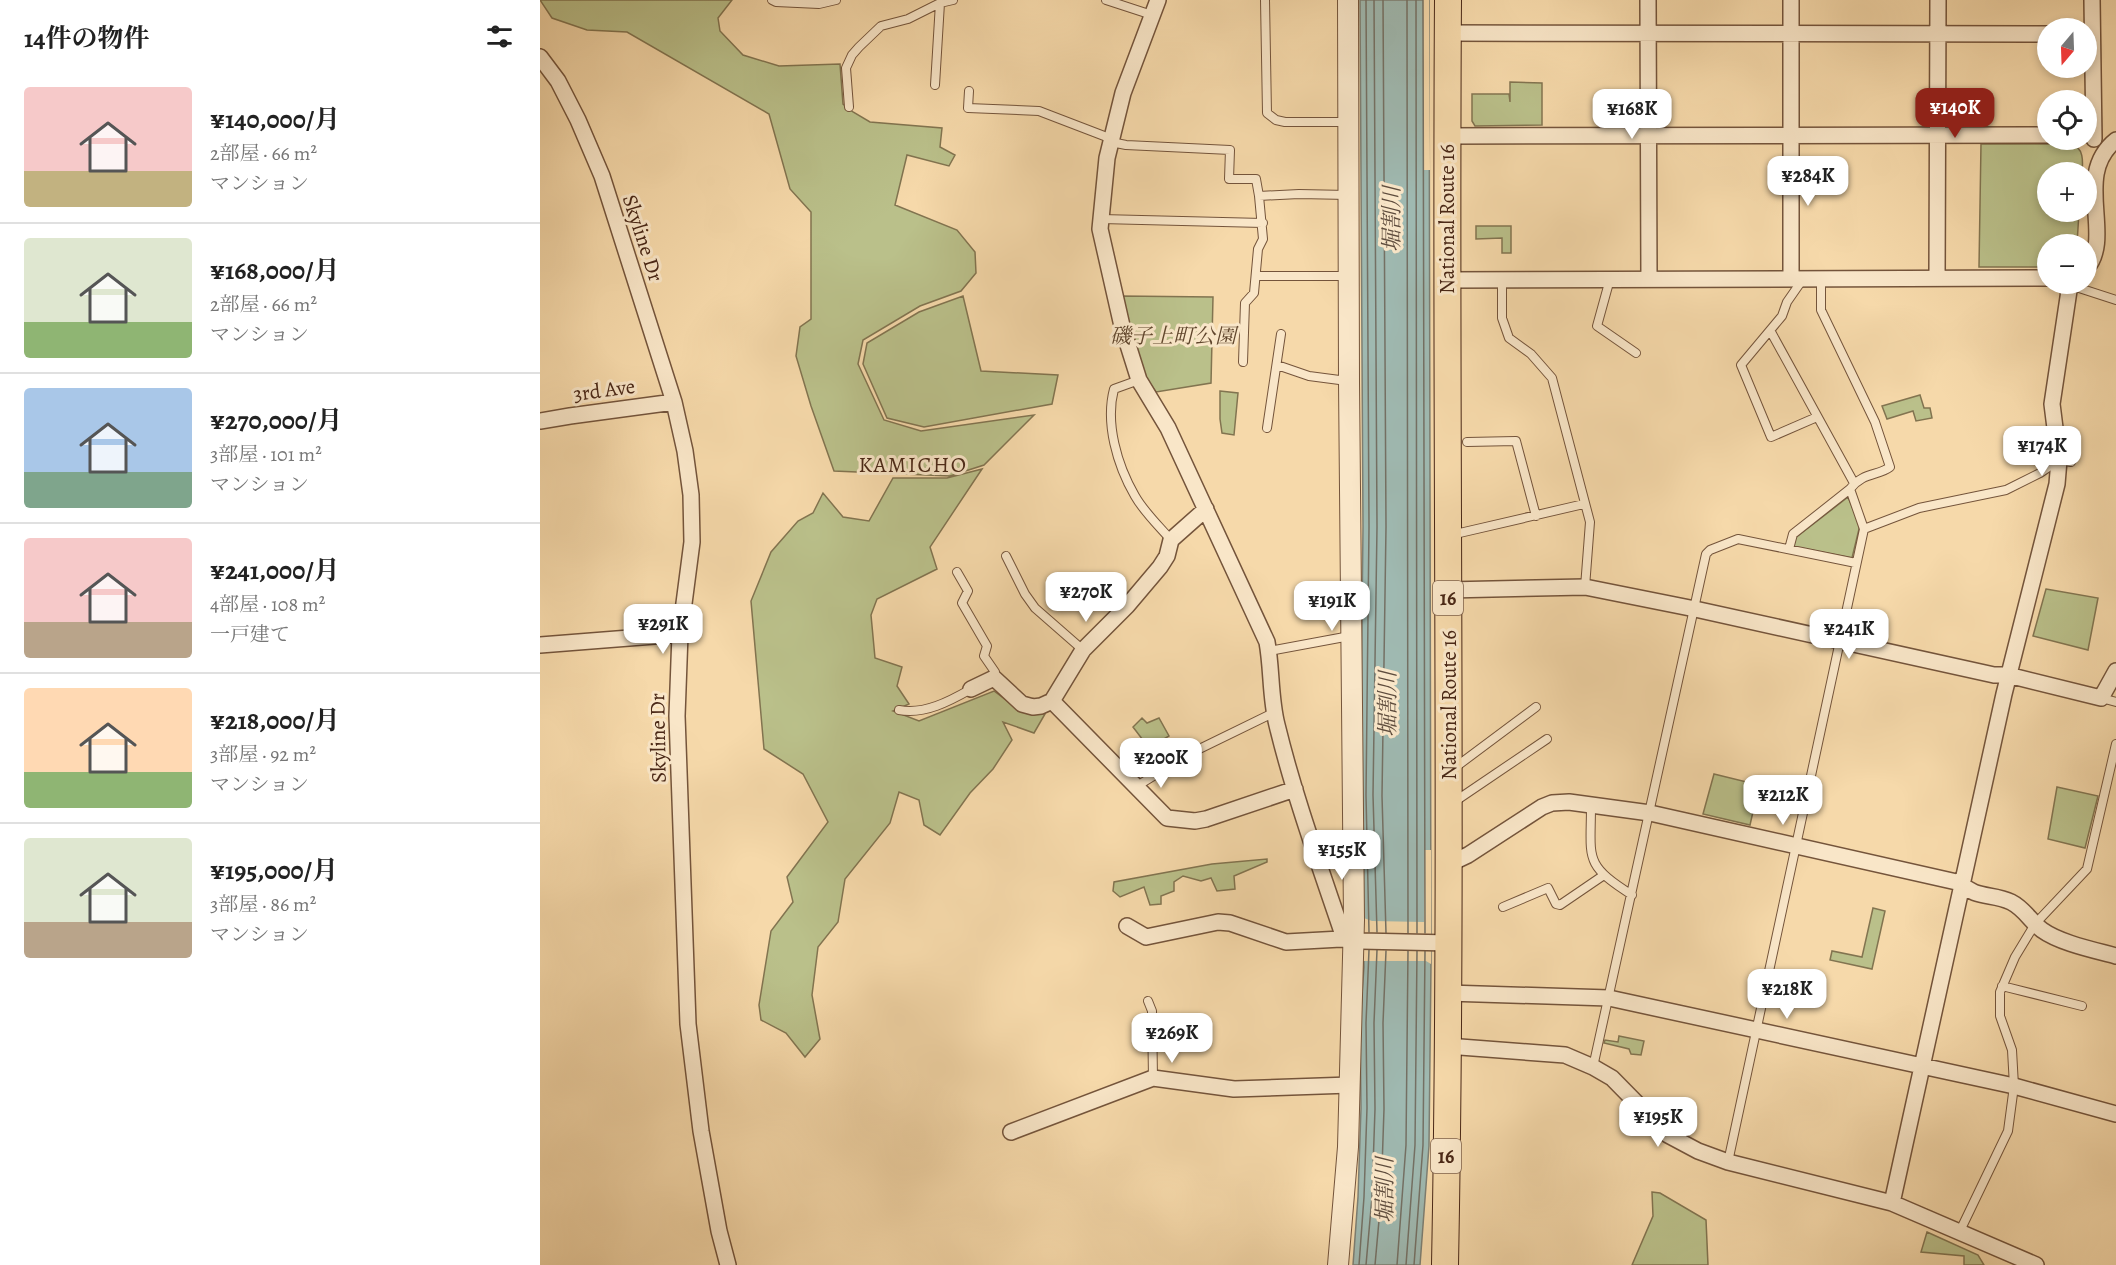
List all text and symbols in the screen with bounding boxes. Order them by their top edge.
north arrow [2037,18,2097,78]
map controls [2037,18,2097,294]
icon: filters [483,20,516,53]
text: 14件の物件 [24,21,150,56]
pin: ¥140K [1913,88,1997,139]
pin: ¥168K [1590,89,1674,140]
button: locate [2037,90,2097,150]
text: ¥140K [1929,94,1981,121]
text: ¥168K [1607,95,1657,122]
text: ¥140,000/月 [210,102,340,137]
icon: home [72,111,144,183]
text: 2部屋 · 66 m² [210,140,317,167]
street label: National Route 16 [1433,144,1461,294]
pin: ¥284K [1766,156,1850,207]
text: ¥284K [1781,162,1835,189]
button: + [2037,162,2097,222]
text: マンション [210,170,309,197]
water label: 堀割川 [1377,184,1407,252]
street label: Skyline Dr [616,191,670,285]
button: − [2037,234,2097,294]
text: ¥168,000/月 [210,253,340,288]
icon: home [72,262,144,334]
text: 2部屋 · 66 m² [210,291,317,318]
text: マンション [210,321,309,348]
park label: 磯子上町公園 [1110,322,1239,350]
street label: 3rd Ave [571,372,637,408]
text: ¥270,000/月 [210,403,342,438]
icon: home [72,412,144,484]
pin: ¥174K [2000,426,2084,477]
text: ¥174K [2017,432,2067,459]
text: 3部屋 · 101 m² [210,441,322,468]
district label: KAMICHO [859,450,967,480]
text: マンション [210,471,309,498]
text: ¥241,000/月 [210,553,340,588]
icon: home [72,562,144,634]
pin: ¥270K [1044,572,1128,623]
text: ¥270K [1060,578,1112,605]
pin: ¥191K [1290,581,1374,632]
road number: 16 [1433,581,1463,615]
text: ¥191K [1308,587,1356,614]
text: 4部屋 · 108 m² [210,591,325,618]
pin: ¥291K [621,604,705,655]
pin: ¥241K [1807,609,1891,660]
text: ¥291K [638,610,688,637]
text: ¥241K [1824,615,1874,642]
text: 一戸建て [210,621,290,648]
street label: National Route 16 [1435,630,1463,780]
water label: 堀割川 [1373,669,1403,737]
street label: Skyline Dr [643,693,673,783]
text: ¥218,000/月 [210,703,340,738]
icon: home [72,712,144,784]
pin: ¥200K [1119,738,1203,789]
text: 3部屋 · 92 m² [210,741,316,768]
text: ¥200K [1134,744,1188,771]
text: マンション [210,771,309,798]
pin: ¥212K [1741,775,1825,826]
text: ¥212K [1757,781,1809,808]
pin: ¥155K [1300,830,1384,881]
text: ¥155K [1318,836,1366,863]
text: ¥195,000/月 [210,853,338,888]
icon: home [72,862,144,934]
text: 3部屋 · 86 m² [210,891,316,918]
text: マンション [210,921,309,948]
pin: ¥218K [1745,969,1829,1020]
text: ¥218K [1761,975,1813,1002]
pin: ¥269K [1130,1013,1214,1064]
text: ¥269K [1146,1019,1198,1046]
pin: ¥195K [1616,1097,1700,1148]
text: ¥195K [1633,1103,1683,1130]
road number: 16 [1431,1139,1461,1173]
water label: 堀割川 [1370,1155,1400,1223]

